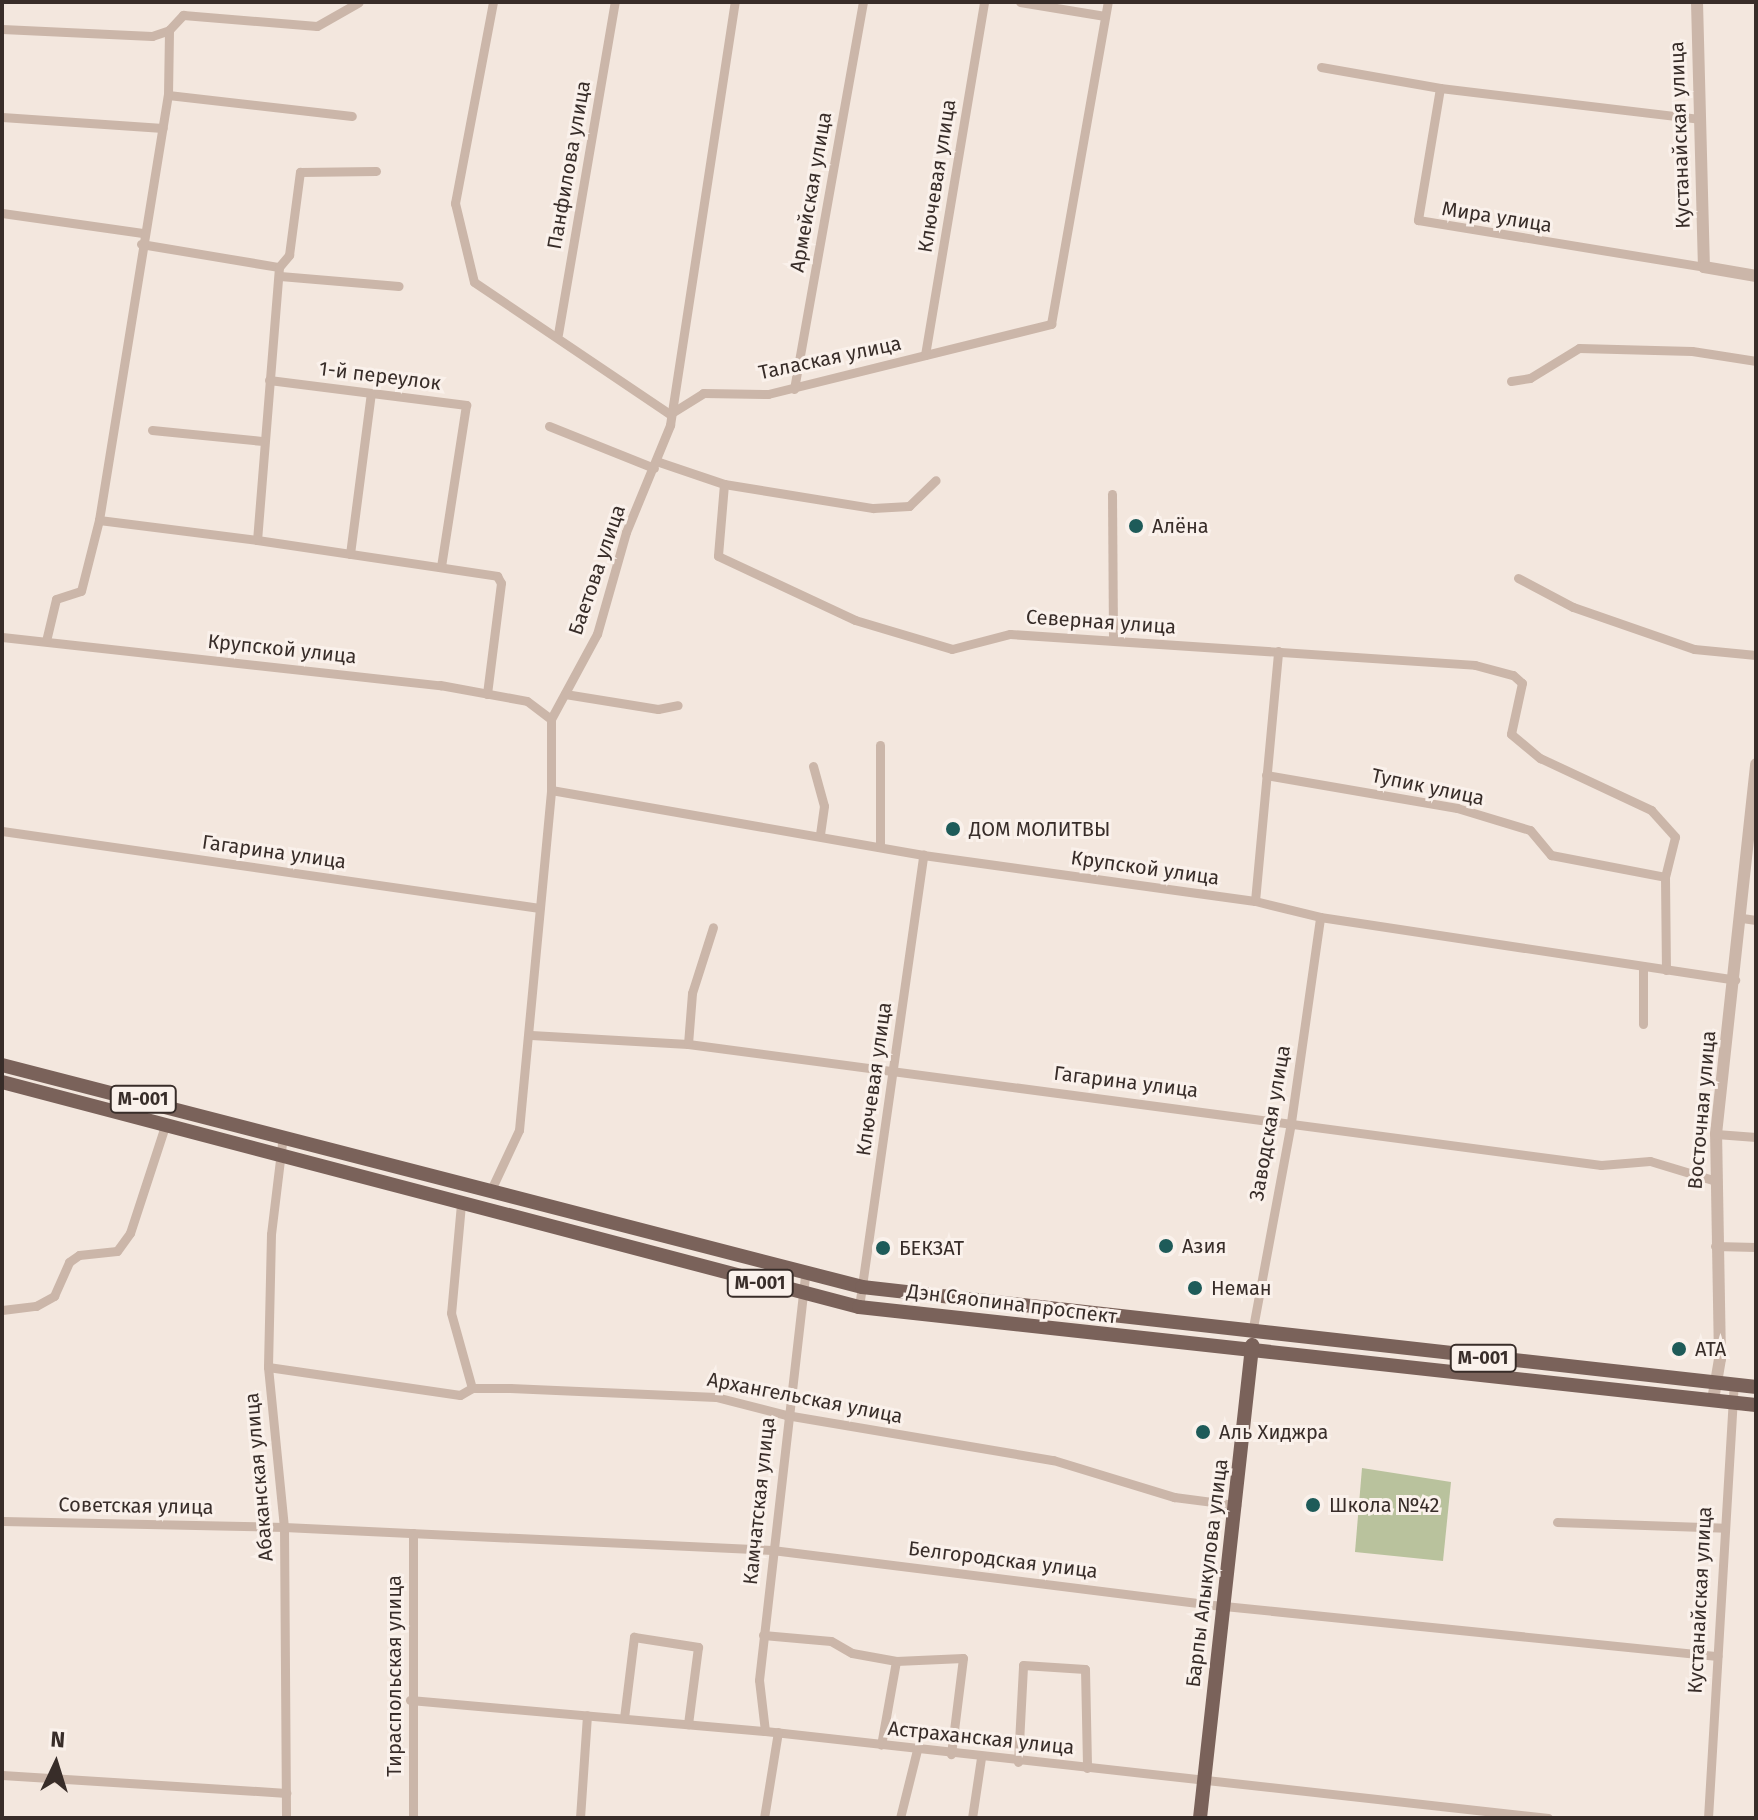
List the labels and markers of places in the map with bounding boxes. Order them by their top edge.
place label: Алёна [1152,514,1209,538]
marker: Алёна [1127,517,1145,535]
place label: ДОМ МОЛИТВЫ [969,817,1110,841]
marker: ДОМ МОЛИТВЫ [944,820,962,838]
place label: Азия [1182,1234,1226,1258]
place label: БЕКЗАТ [899,1236,964,1260]
marker: Азия [1157,1237,1175,1255]
marker: БЕКЗАТ [874,1239,892,1257]
place label: Неман [1211,1276,1272,1300]
marker: Неман [1186,1279,1204,1297]
place label: АТА [1695,1337,1726,1361]
marker: АТА [1670,1340,1688,1358]
place label: Аль Хиджра [1219,1420,1328,1444]
marker: Аль Хиджра [1194,1423,1212,1441]
place label: Школа №42 [1329,1493,1439,1517]
marker: Школа №42 [1304,1496,1322,1514]

